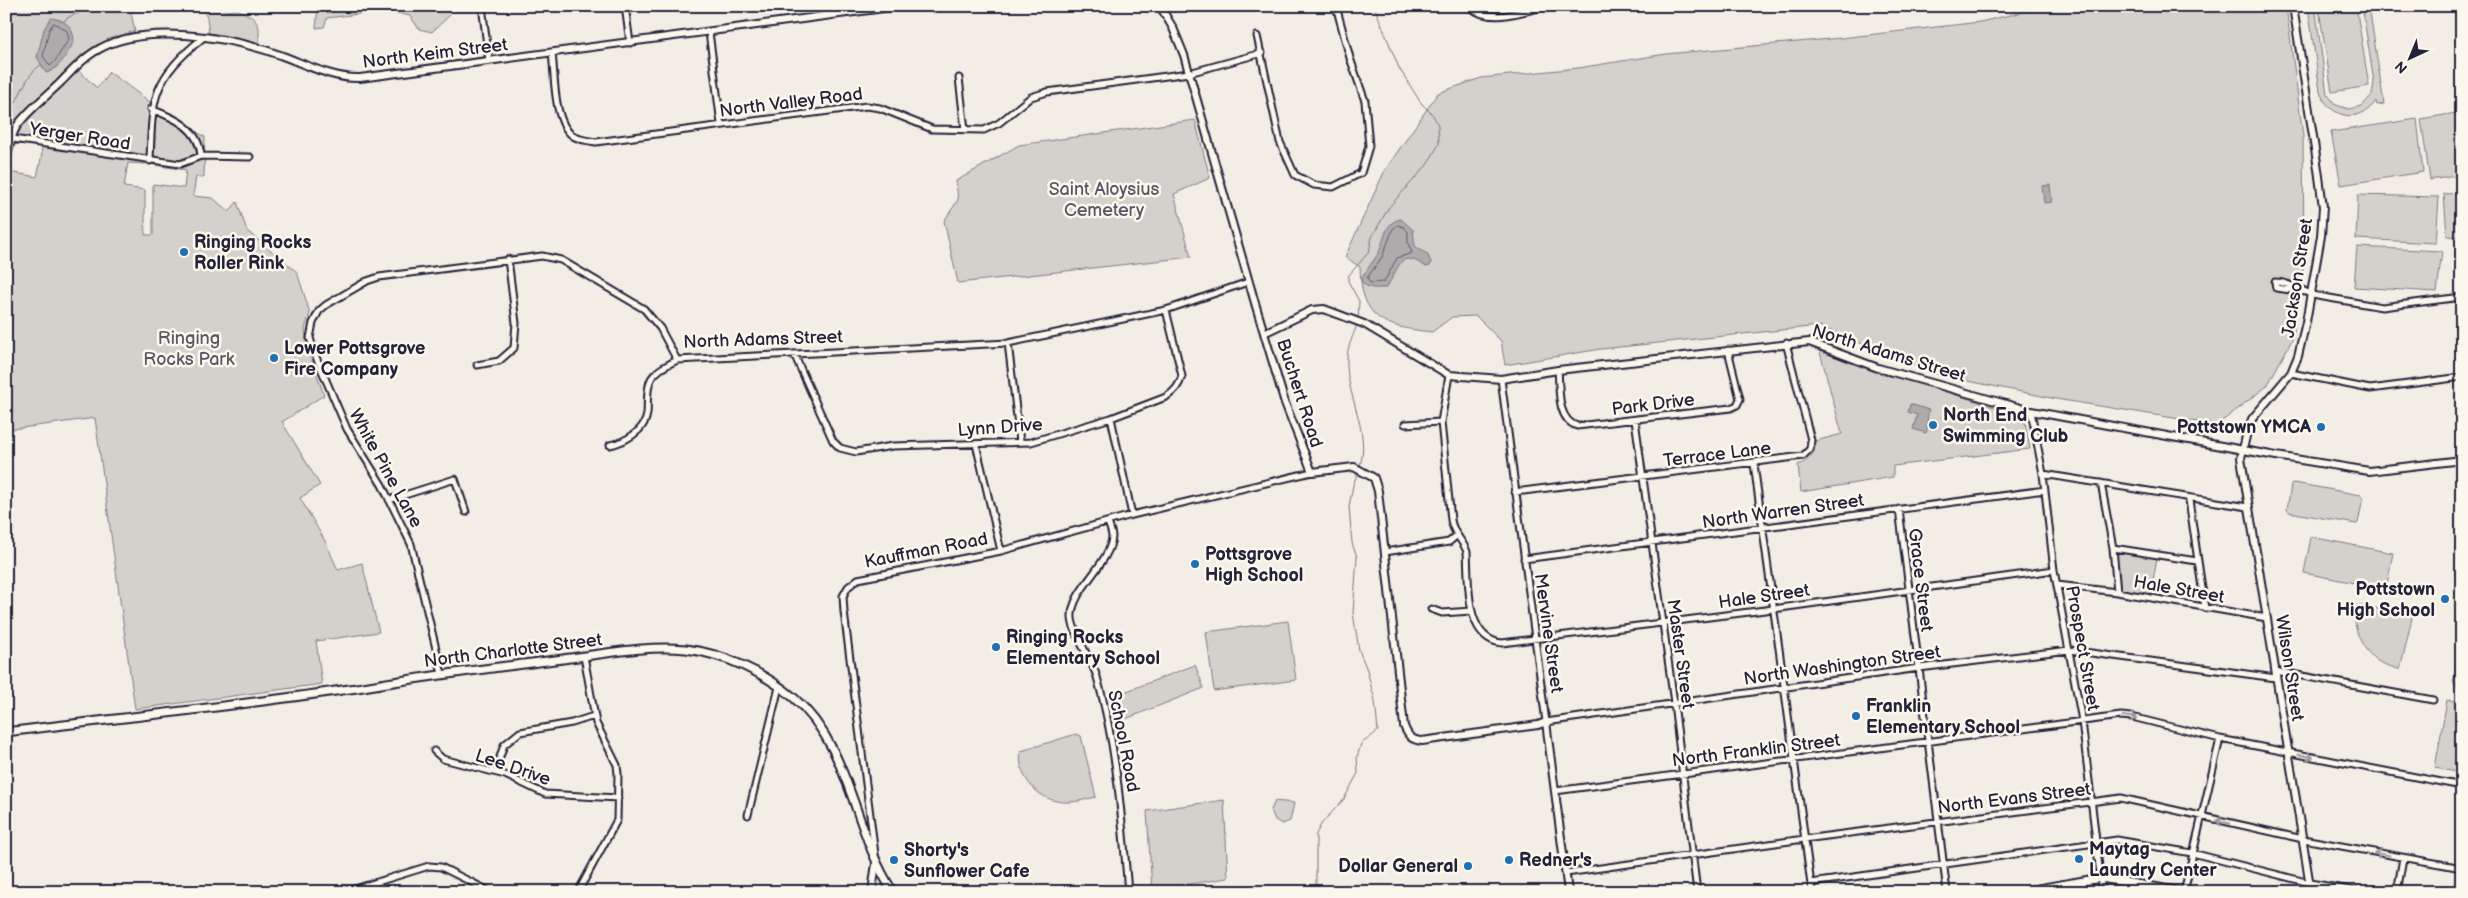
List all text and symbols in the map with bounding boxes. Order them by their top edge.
north arrow [2386,32,2436,82]
street label: North Keim Street [361,34,509,73]
text: N [2392,57,2411,77]
street label: North Valley Road [718,83,864,122]
street label: Yerger Road [27,118,132,155]
park label: Saint Aloysius Cemetery [1049,179,1159,221]
street label: Jackson Street [2278,216,2317,339]
place label: Ringing Rocks Roller Rink [194,232,311,274]
marker: Ringing Rocks Roller Rink [178,246,190,258]
street label: North Adams Street [1809,320,1969,387]
street label: North Adams Street [683,326,844,353]
park label: Ringing Rocks Park [143,328,235,370]
street label: Buchert Road [1272,336,1327,450]
place label: Lower Pottsgrove Fire Company [284,338,425,380]
marker: Lower Pottsgrove Fire Company [268,352,280,364]
street label: Park Drive [1610,389,1696,420]
street label: White Pine Lane [344,405,427,532]
place label: North End Swimming Club [1943,405,2069,447]
street label: Lynn Drive [957,414,1044,441]
place label: Pottstown YMCA [2177,417,2312,438]
marker: North End Swimming Club [1927,419,1939,431]
marker: Pottstown YMCA [2315,421,2327,433]
street label: Terrace Lane [1662,437,1772,472]
street label: North Warren Street [1701,490,1866,533]
street label: Grace Street [1904,527,1937,633]
street label: Kauffman Road [863,528,989,573]
place label: Pottsgrove High School [1205,544,1303,586]
marker: Pottsgrove High School [1189,558,1201,570]
street label: Hale Street [2132,571,2226,608]
street label: Mervine Street [1530,572,1567,695]
place label: Pottstown High School [2337,579,2435,621]
street label: Hale Street [1717,580,1811,613]
street label: Prospect Street [2061,584,2104,713]
marker: Pottstown High School [2439,593,2451,605]
street label: Master Street [1662,598,1699,711]
street label: Wilson Street [2271,614,2308,723]
place label: Ringing Rocks Elementary School [1006,627,1160,669]
street label: North Charlotte Street [423,629,604,672]
marker: Ringing Rocks Elementary School [990,641,1002,653]
street label: North Washington Street [1742,641,1942,690]
street label: School Road [1103,688,1144,794]
place label: Franklin Elementary School [1866,696,2020,738]
marker: Franklin Elementary School [1850,710,1862,722]
one-way arrow [2122,712,2138,722]
street label: North Franklin Street [1671,730,1842,771]
street label: Lee Drive [472,745,554,790]
one-way arrow [2297,752,2313,761]
street label: North Evans Street [1936,779,2092,818]
one-way arrow [2215,816,2231,826]
place label: Maytag Laundry Center [2089,839,2217,881]
place label: Shorty's Sunflower Cafe [904,840,1029,882]
one-way arrow [2375,849,2391,858]
place label: Redner's [1519,850,1592,871]
marker: Maytag Laundry Center [2073,853,2085,865]
marker: Shorty's Sunflower Cafe [888,854,900,866]
marker: Redner's [1503,854,1515,866]
place label: Dollar General [1338,856,1458,877]
marker: Dollar General [1462,860,1474,872]

